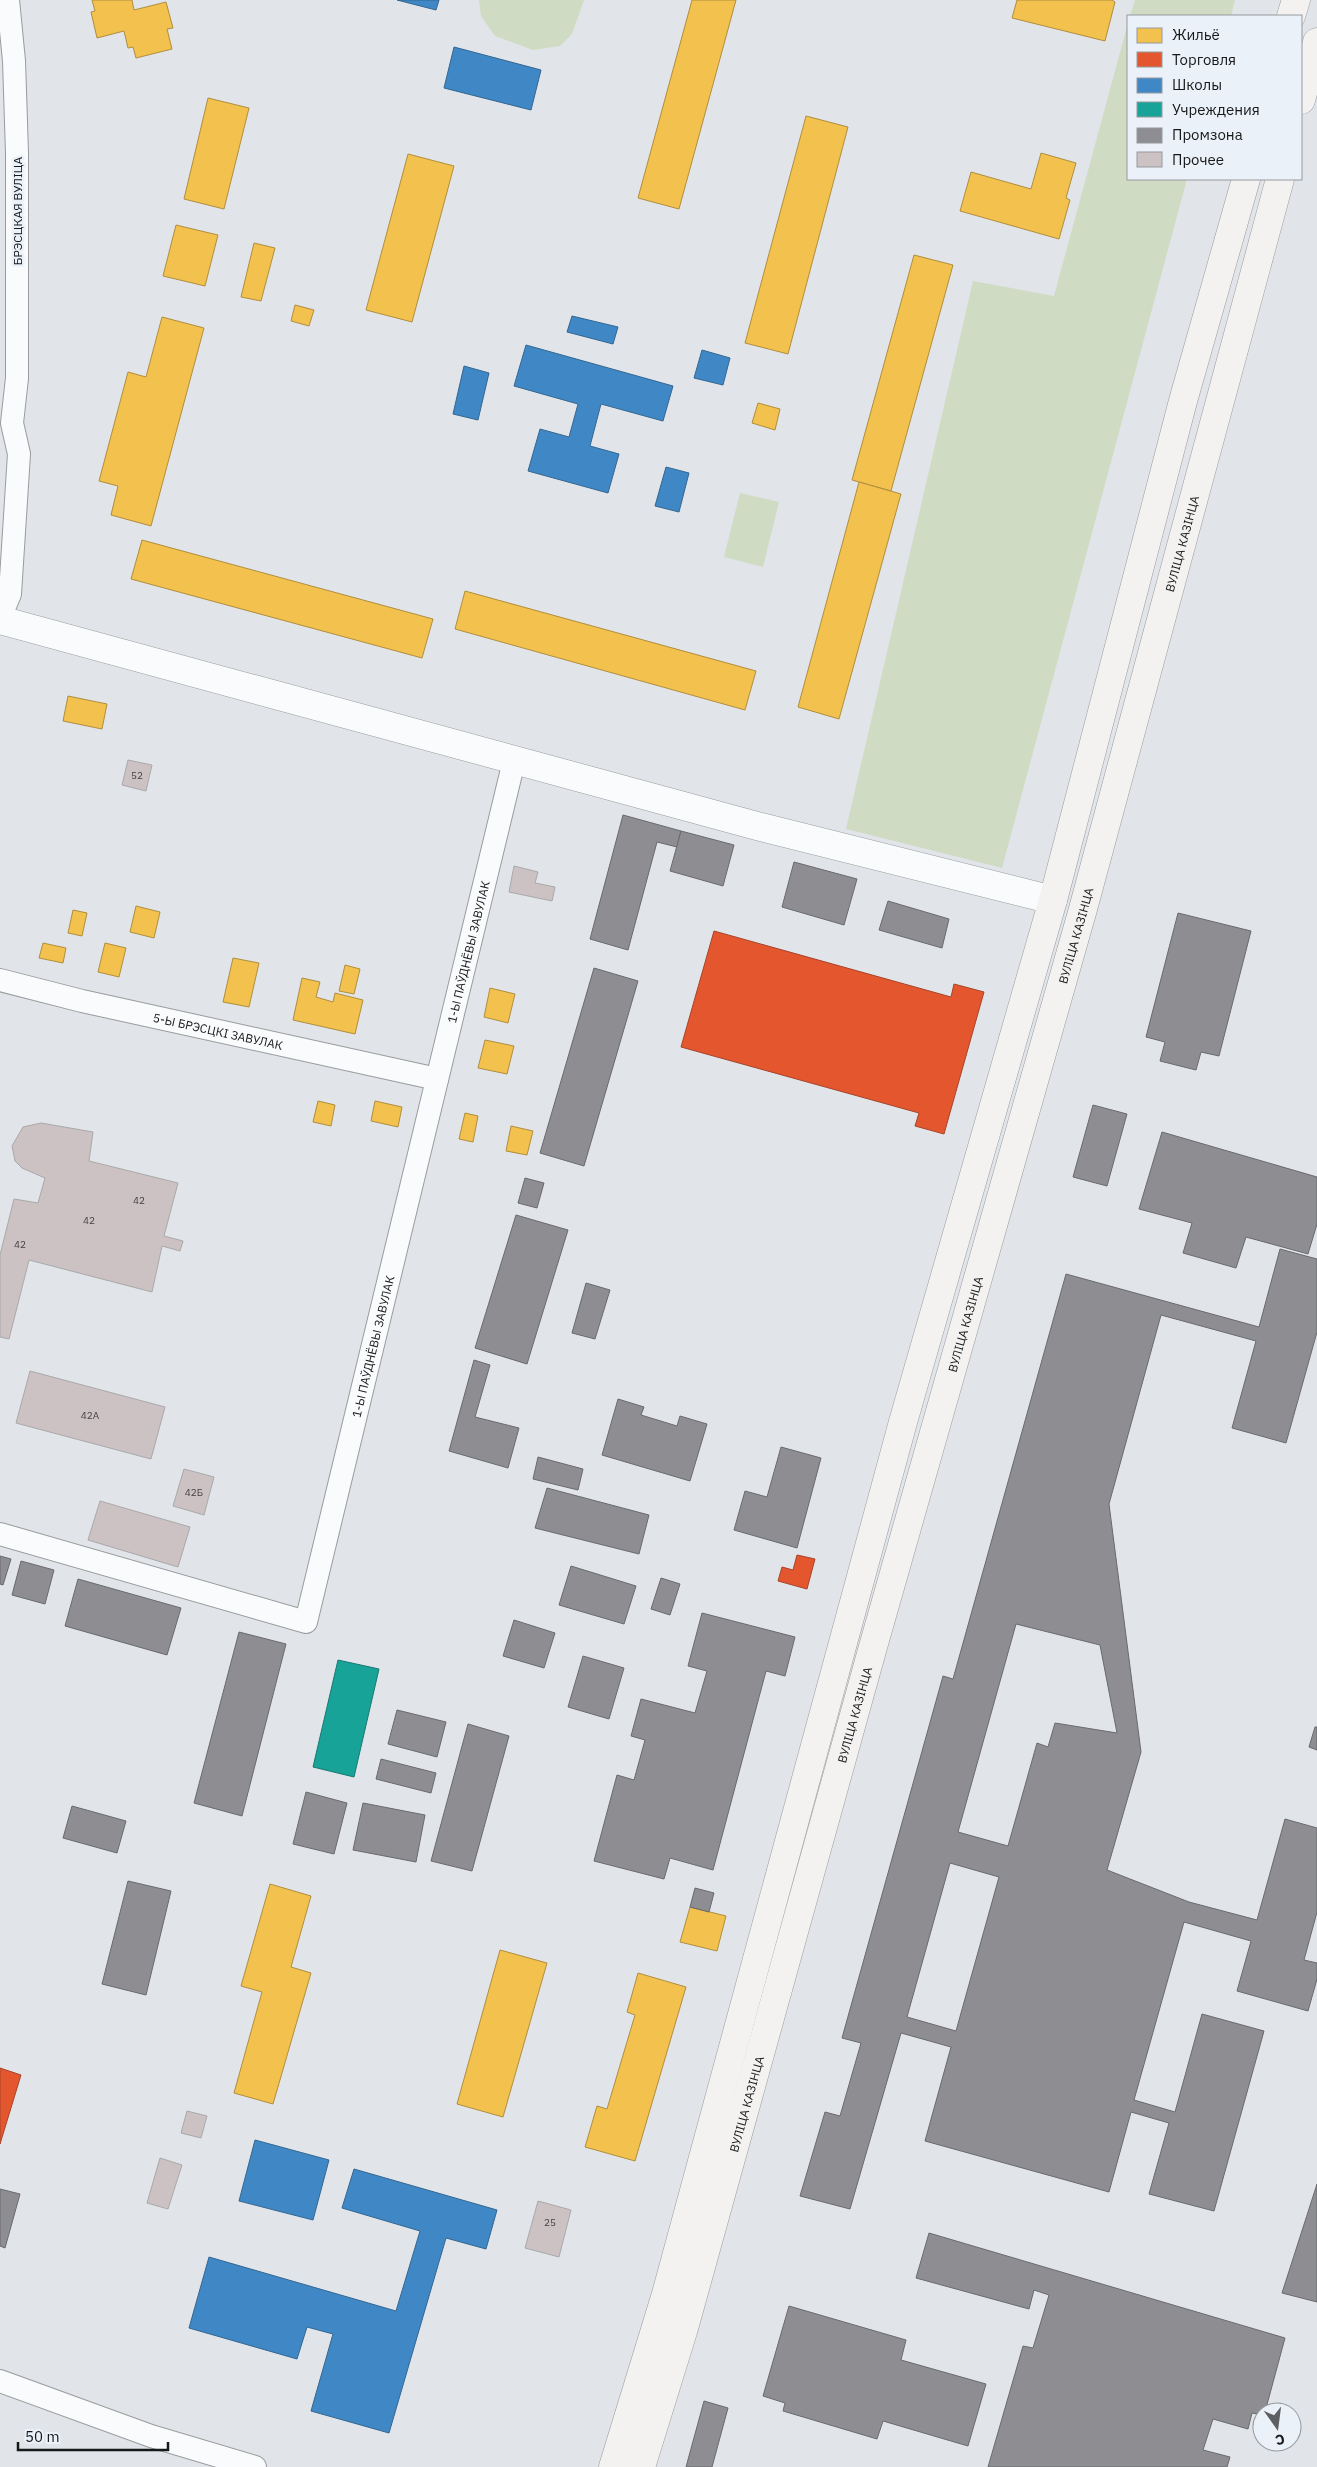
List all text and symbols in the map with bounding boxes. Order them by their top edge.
legend [1127,15,1302,180]
text: Жильё [1172,25,1220,44]
text: Торговля [1172,50,1236,69]
text: Школы [1172,75,1222,94]
text: Учреждения [1172,100,1260,119]
text: Промзона [1172,125,1243,144]
text: Прочее [1172,150,1224,169]
street label: БРЭСЦКАЯ ВУЛІЦА [10,156,25,265]
street label: ВУЛІЦА КАЗІНЦА [1161,494,1202,593]
house number: 52 [131,769,143,782]
street label: 1-Ы ПАЎДНЁВЫ ЗАВУЛАК [444,879,492,1024]
street label: ВУЛІЦА КАЗІНЦА [1055,886,1096,985]
street label: 5-Ы БРЭСЦКІ ЗАВУЛАК [152,1009,284,1052]
house number: 42 [133,1194,145,1207]
house number: 42 [83,1214,95,1227]
house number: 42 [14,1238,26,1251]
street label: 1-Ы ПАЎДНЁВЫ ЗАВУЛАК [348,1274,397,1419]
street label: ВУЛІЦА КАЗІНЦА [944,1274,986,1374]
house number: 42А [81,1409,100,1422]
house number: 42Б [185,1486,203,1499]
street label: ВУЛІЦА КАЗІНЦА [834,1665,875,1764]
street label: ВУЛІЦА КАЗІНЦА [726,2054,767,2154]
house number: 25 [544,2216,556,2229]
north arrow [1252,2402,1302,2452]
scale bar [18,2420,168,2452]
text: 50 m [25,2427,60,2446]
text: С [1274,2430,1287,2449]

